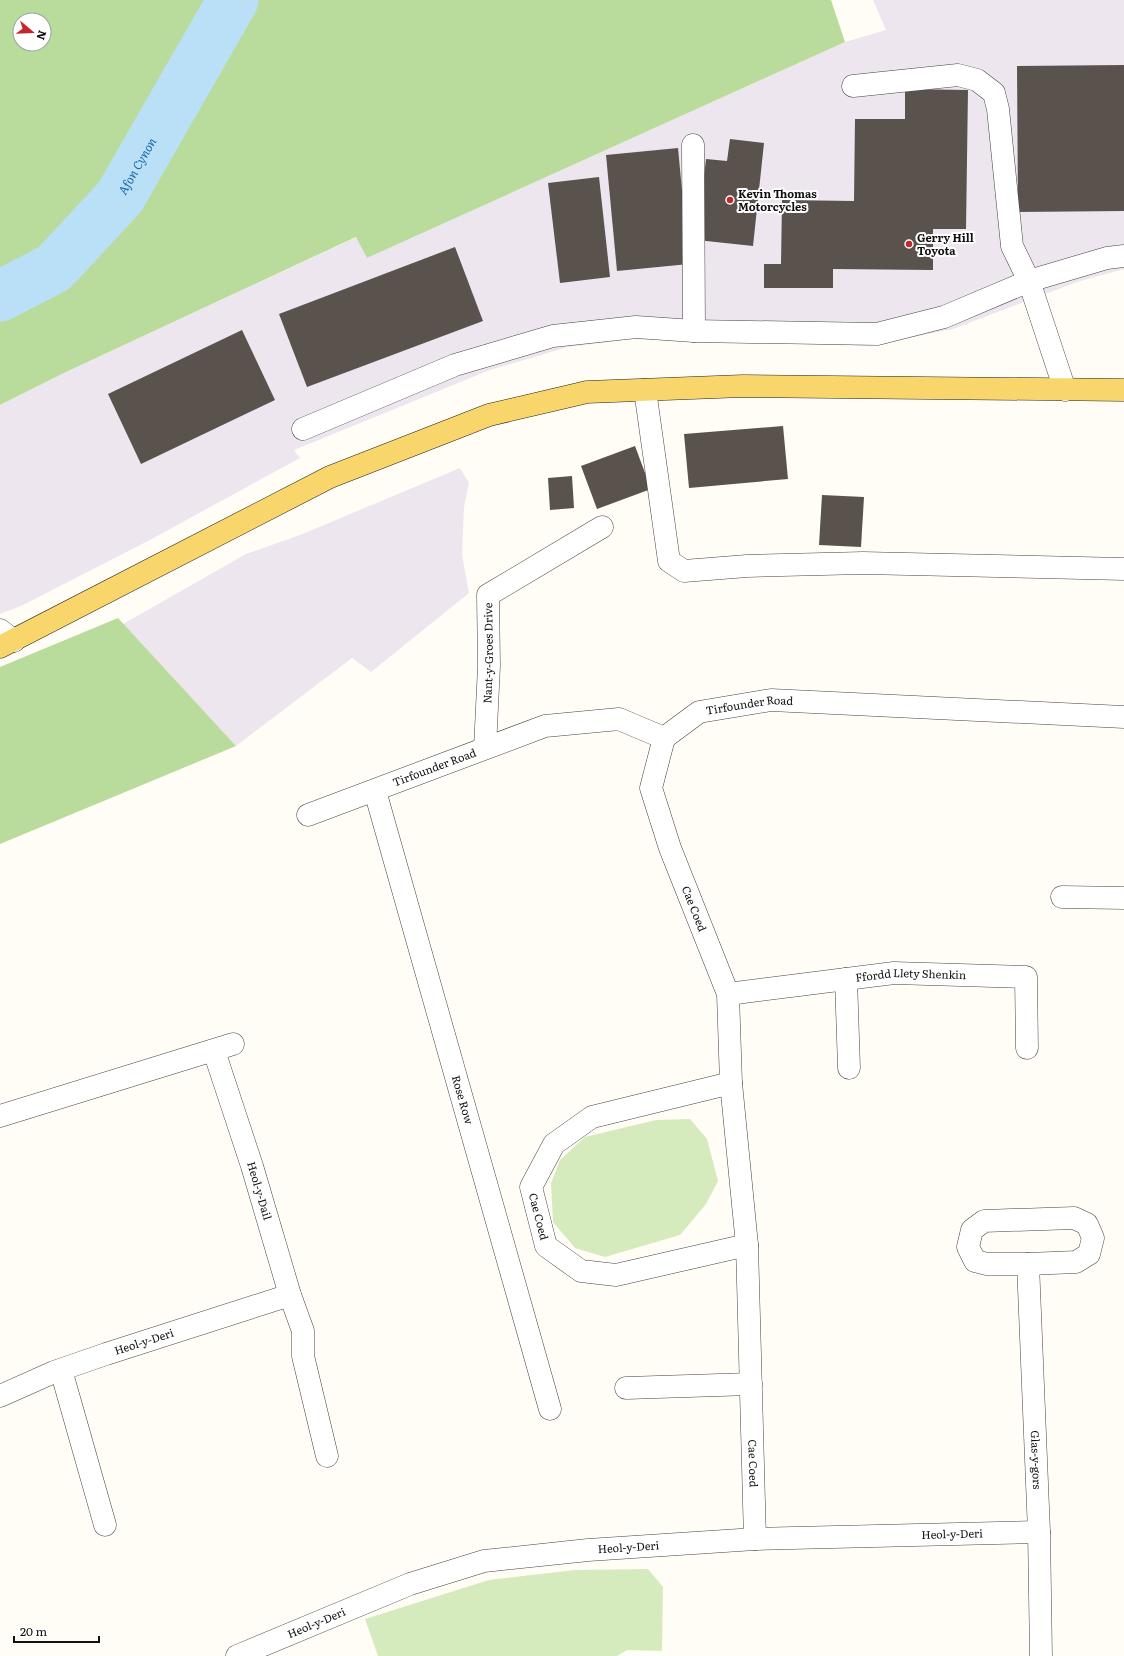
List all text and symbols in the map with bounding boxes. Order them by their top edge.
north arrow [12,12,52,52]
text: N [33,29,51,43]
water label: Afon Cynon [113,134,160,198]
place label: Kevin Thomas Motorcycles [738,185,817,214]
marker: Kevin Thomas Motorcycles [725,195,735,205]
place label: Gerry Hill Toyota [917,229,974,258]
marker: Gerry Hill Toyota [904,239,914,249]
street label: Nant-y-Groes Drive [478,602,496,704]
street label: Tirfounder Road [704,691,794,718]
street label: Tirfounder Road [390,744,478,790]
street label: Cae Coed [679,883,711,934]
street label: Ffordd Llety Shenkin [854,964,966,985]
street label: Rose Row [449,1073,478,1126]
street label: Heol-y-Dail [244,1159,277,1222]
street label: Cae Coed [526,1191,553,1242]
street label: Heol-y-Deri [112,1324,176,1358]
street label: Glas-y-gors [1028,1430,1046,1490]
street label: Cae Coed [745,1439,763,1488]
street label: Heol-y-Deri [921,1524,983,1542]
street label: Heol-y-Deri [597,1536,660,1556]
street label: Heol-y-Deri [285,1603,348,1641]
scale bar [14,1618,99,1644]
text: 20 m [20,1622,47,1640]

